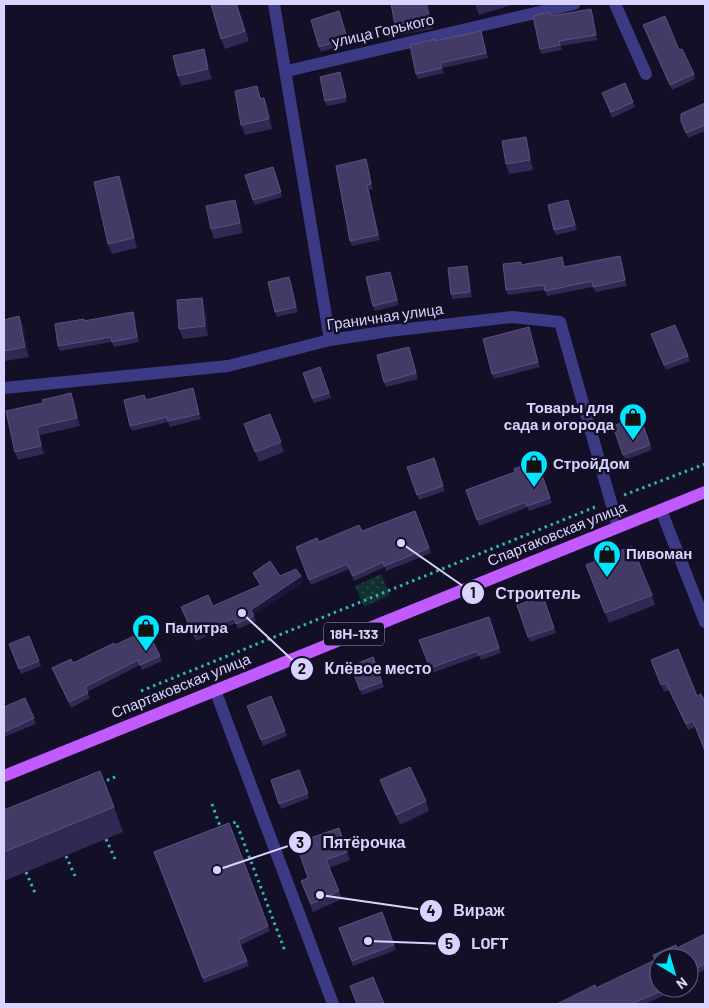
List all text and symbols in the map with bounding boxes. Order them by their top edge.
street label: улица Горького [330,10,436,51]
street label: Граничная улица [325,299,445,333]
place label: Товары для сада и огорода [504,398,615,433]
shop icon: Товары для сада и огорода [618,402,648,441]
shop icon: СтройДом [519,449,549,488]
place label: СтройДом [553,454,630,472]
street label: Спартаковская улица [484,497,629,569]
shop icon: Пивоман [592,539,622,578]
place label: Пивоман [626,544,692,562]
callout: Строитель [461,578,591,609]
text: 1 [470,583,476,601]
text: Строитель [495,583,581,602]
shop icon: Палитра [131,613,161,652]
place label: Палитра [165,618,228,636]
road number: 18Н-133 [324,622,384,646]
street label: Спартаковская улица [108,649,253,721]
callout: Клёвое место [289,653,441,684]
text: Клёвое место [324,658,432,677]
text: 2 [298,659,306,677]
callout: Пятёрочка [288,827,416,858]
text: Пятёрочка [323,832,406,851]
text: 3 [296,833,304,851]
callout: Вираж [419,895,515,926]
text: Вираж [453,900,505,919]
text: 4 [426,901,436,919]
callout: LOFT [436,928,518,959]
text: LOFT [471,933,509,952]
text: 5 [445,934,453,952]
north arrow [649,948,699,998]
text: N [673,974,691,993]

